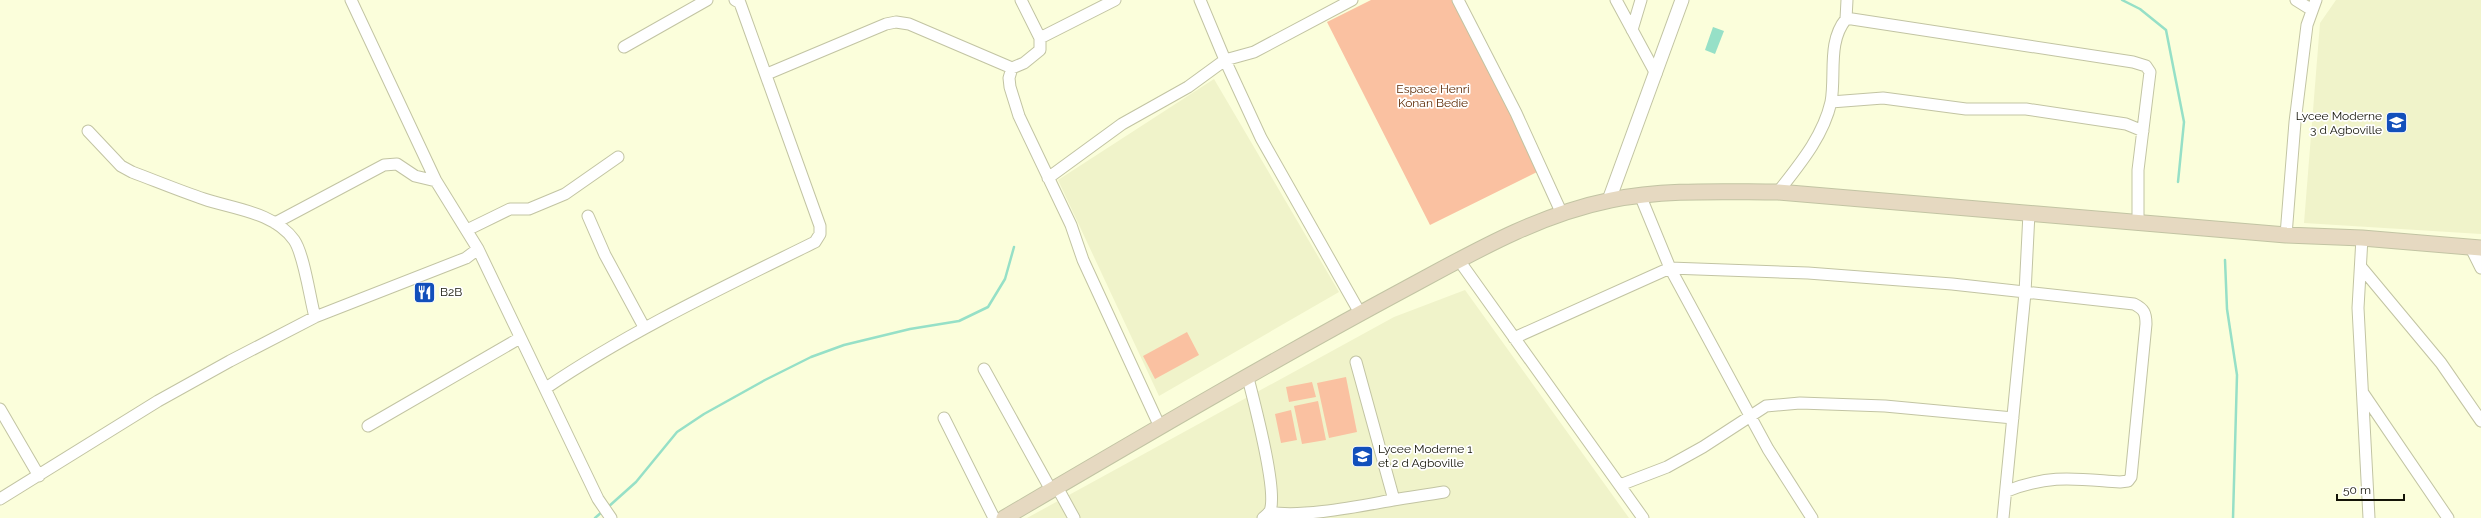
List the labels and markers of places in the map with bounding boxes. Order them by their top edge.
place label: Lycee Moderne 3 d Agboville [2296,109,2382,137]
school or university icon: Lycee Moderne 3 d Agboville [2384,110,2410,136]
restaurant icon: B2B [411,279,437,305]
place label: B2B [440,285,462,299]
place label: Lycee Moderne 1 et 2 d Agboville [1378,442,1473,470]
school or university icon: Lycee Moderne 1 et 2 d Agboville [1349,443,1375,469]

